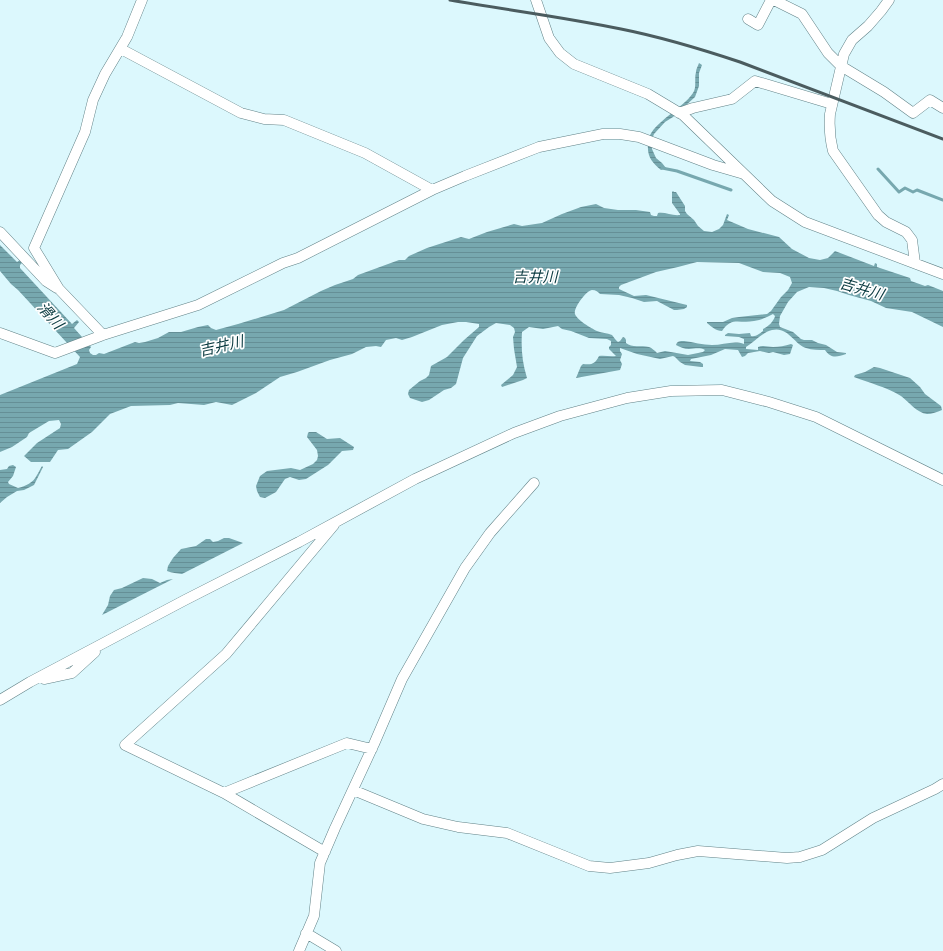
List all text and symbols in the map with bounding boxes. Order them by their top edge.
water label: 吉井川 [512,267,559,285]
water label: 吉井川 [838,273,888,303]
water label: 滑川 [34,298,69,334]
water label: 吉井川 [197,331,247,359]

